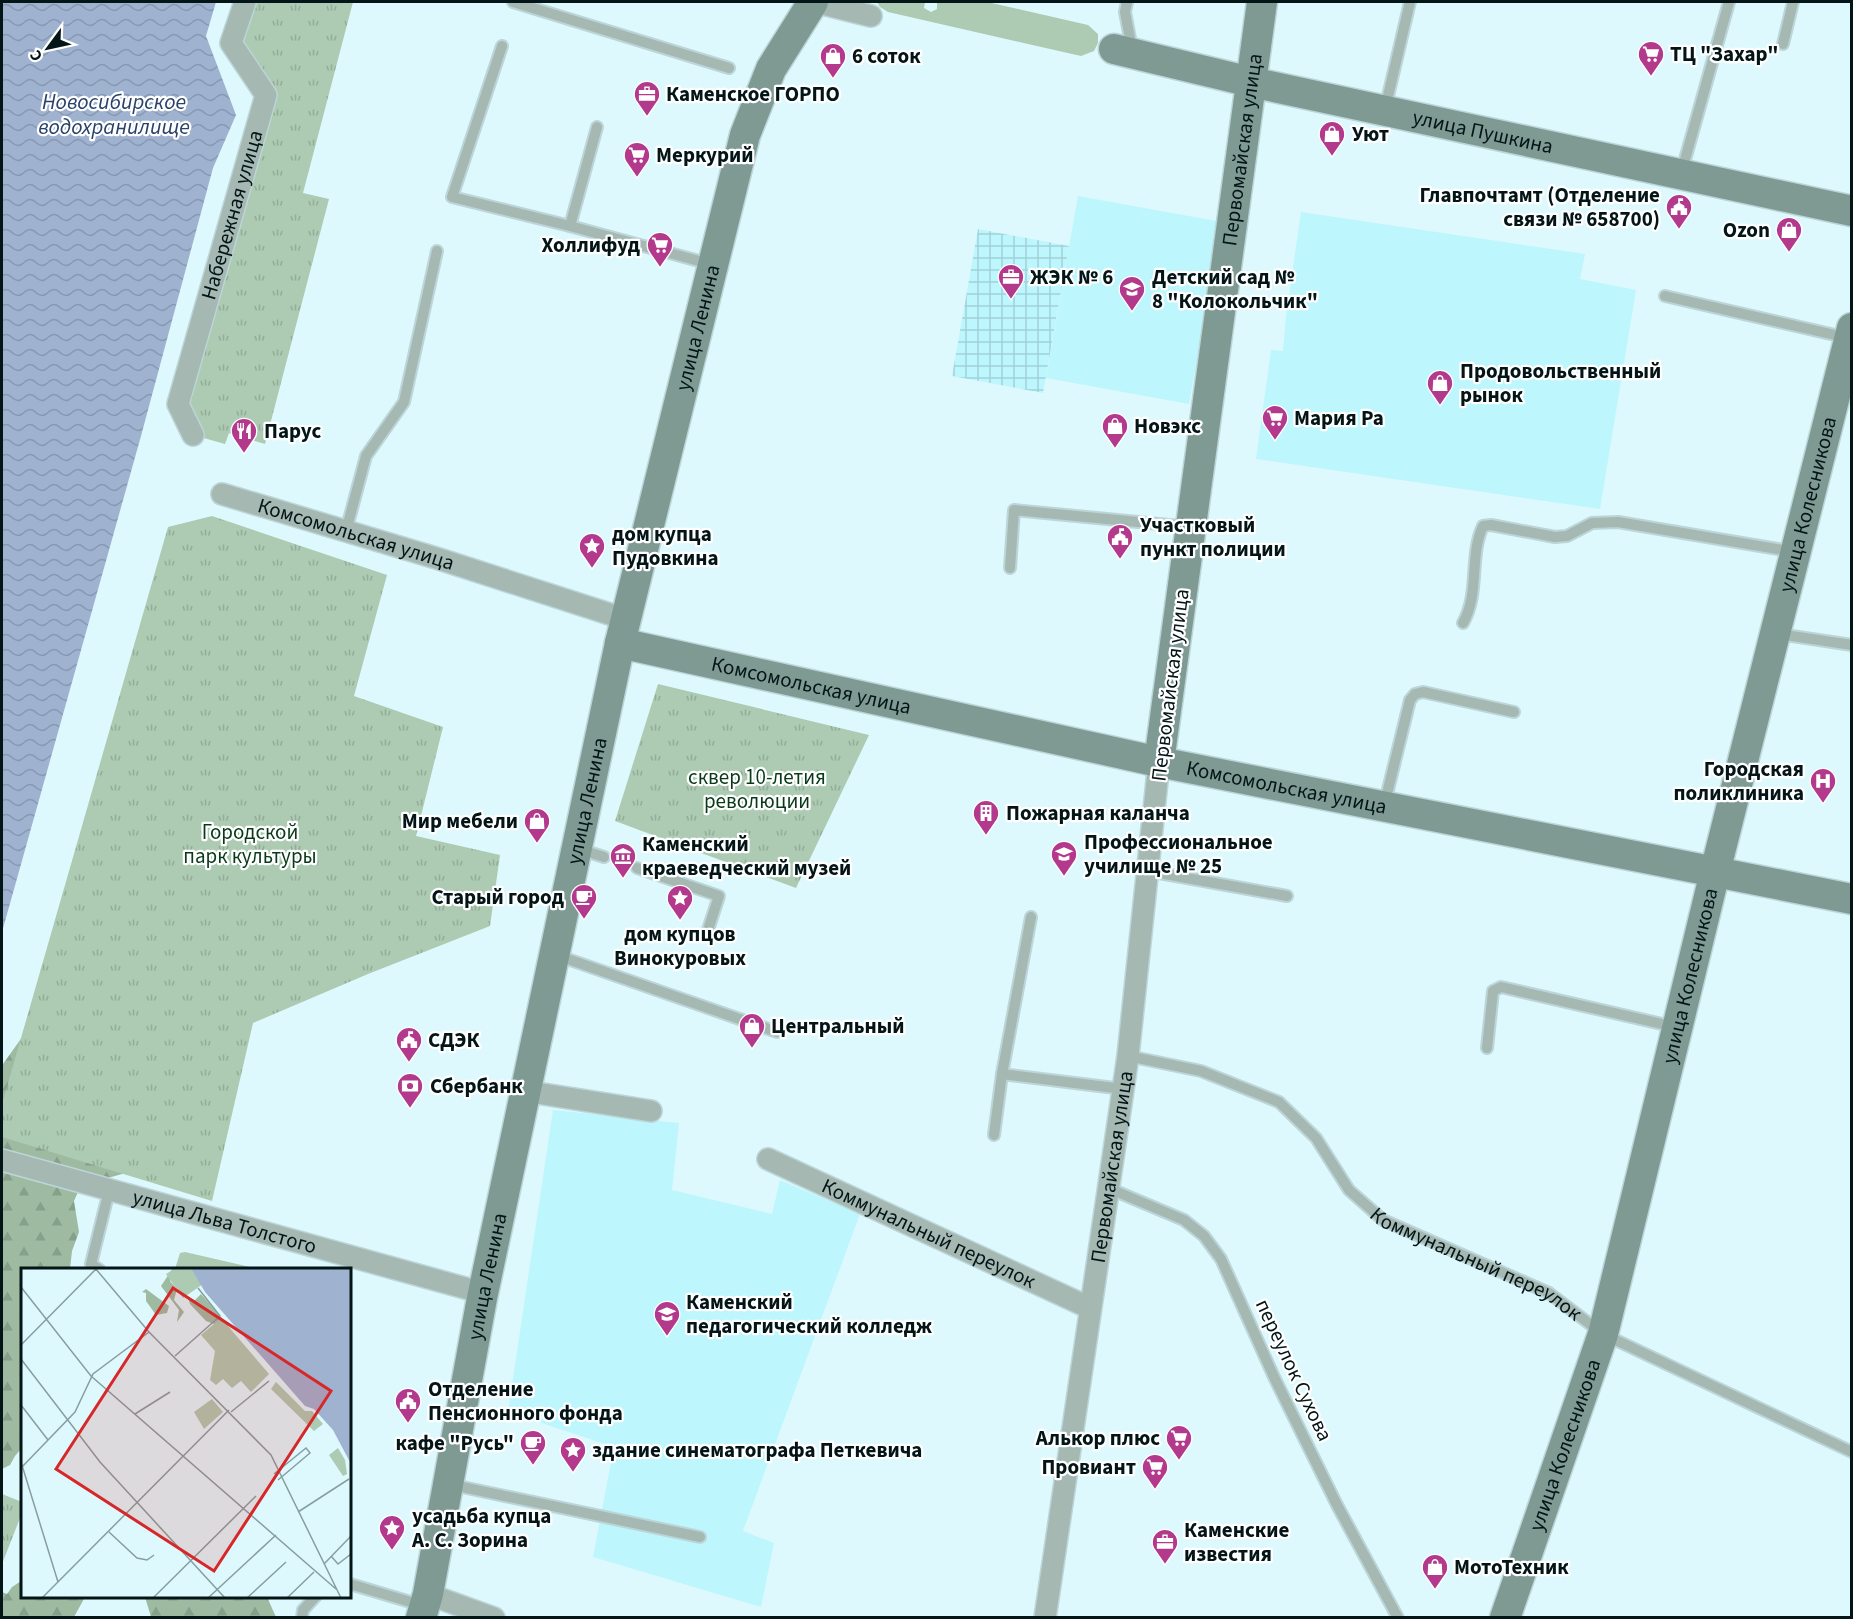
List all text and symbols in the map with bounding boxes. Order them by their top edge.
north arrow [18,18,78,78]
supermarket icon: ТЦ "Захар" [1636,39,1666,77]
place label: ТЦ "Захар" [1670,39,1779,69]
shop icon: 6 соток [818,41,848,79]
place label: 6 соток [852,41,921,71]
text: С [24,46,48,66]
street label: Первомайская улица [1214,52,1270,248]
office icon: Каменское ГОРПО [632,79,662,117]
place label: Каменское ГОРПО [666,79,840,109]
water label: Новосибирское водохранилище [38,86,190,143]
street label: улица Пушкина [1410,102,1556,161]
shop icon: Уют [1317,119,1347,157]
place label: Уют [1352,119,1389,149]
street label: Набережная улица [193,127,270,303]
supermarket icon: Меркурий [622,140,652,178]
place label: Меркурий [656,140,754,170]
place label: Главпочтамт (Отделение связи № 658700) [1420,180,1660,234]
public building icon: Главпочтамт (Отделение связи № 658700) [1664,192,1694,230]
place label: Ozon [1723,215,1770,245]
shop icon: Ozon [1774,215,1804,253]
place label: Холлифуд [541,230,641,260]
supermarket icon: Холлифуд [645,230,675,268]
street label: улица Ленина [668,261,728,394]
office icon: ЖЭК № 6 [996,262,1026,300]
place label: ЖЭК № 6 [1030,262,1113,292]
place label: Детский сад № 8 "Колокольчик" [1152,262,1318,316]
school or university icon: Детский сад № 8 "Колокольчик" [1117,274,1147,312]
place label: Продовольственный рынок [1460,356,1661,410]
shop icon: Продовольственный рынок [1425,368,1455,406]
supermarket icon: Мария Ра [1260,403,1290,441]
place label: Мария Ра [1294,403,1384,433]
shop icon: Новэкс [1100,411,1130,449]
place label: Новэкс [1134,411,1201,441]
street label: улица Колесникова [1771,413,1844,595]
restaurant icon: Парус [229,416,259,454]
place label: Парус [264,416,322,446]
street label: Комсомольская улица [254,491,458,578]
place label: Участковый пункт полиции [1140,510,1286,564]
place label: дом купца Пудовкина [612,519,719,573]
public building icon: Участковый пункт полиции [1105,522,1135,560]
place icon: дом купца Пудовкина [577,531,607,569]
street label: Первомайская улица [1143,587,1197,783]
street label: Комсомольская улица [709,649,914,722]
street label: улица Ленина [559,735,615,867]
street label: Комсомольская улица [1184,753,1389,822]
place label: Городская поликлиника [1673,754,1804,808]
park label: сквер 10-летия революции [688,762,826,816]
hospital icon: Городская поликлиника [1808,766,1838,804]
building icon: Пожарная каланча [971,798,1001,836]
place label: Пожарная каланча [1006,798,1190,828]
place label: Мир мебели [402,806,518,836]
shop icon: Мир мебели [522,806,552,844]
park label: Городской парк культуры [183,817,317,871]
place label: Профессиональное училище № 25 [1084,827,1273,881]
place label: Каменский краеведческий музей [642,829,851,883]
school or university icon: Профессиональное училище № 25 [1049,839,1079,877]
museum icon: Каменский краеведческий музей [608,841,638,879]
place label: Старый город [432,882,565,912]
cafe icon: Старый город [569,882,599,920]
place icon: дом купцов Винокуровых [665,883,695,921]
street label: улица Колесникова [1654,885,1726,1067]
place label: дом купцов Винокуровых [614,919,746,973]
shop icon: Центральный [737,1011,767,1049]
place label: Центральный [771,1011,905,1041]
public building icon: СДЭК [394,1025,424,1063]
place label: СДЭК [428,1025,481,1055]
street label: Первомайская улица [1083,1069,1141,1265]
bank icon: Сбербанк [395,1071,425,1109]
place label: Сбербанк [430,1071,523,1101]
street label: Коммунальный переулок [817,1171,1041,1296]
street label: улица Льва Толстого [129,1182,320,1261]
street label: Коммунальный переулок [1363,1200,1589,1328]
street label: улица Ленина [460,1210,515,1342]
inset map [21,1268,351,1598]
place label: Каменский педагогический колледж [686,1287,932,1341]
street label: переулок Сухова [1248,1294,1340,1446]
school or university icon: Каменский педагогический колледж [652,1299,682,1337]
street label: улица Колесникова [1521,1355,1608,1535]
place label: Отделение Пенсионного фонда [428,1374,623,1428]
public building icon: Отделение Пенсионного фонда [393,1386,423,1424]
place label: Алькор плюс [1035,1423,1160,1453]
supermarket icon: Алькор плюс [1164,1423,1194,1461]
place label: кафе "Русь" [395,1428,514,1458]
cafe icon: кафе "Русь" [518,1428,548,1466]
place icon: здание синематографа Петкевича [558,1435,588,1473]
place label: здание синематографа Петкевича [592,1435,922,1465]
place label: Провиант [1041,1452,1136,1482]
supermarket icon: Провиант [1140,1452,1170,1490]
place label: усадьба купца А. С. Зорина [411,1501,551,1555]
place icon: усадьба купца А. С. Зорина [377,1513,407,1551]
place label: Каменские известия [1184,1515,1289,1569]
office icon: Каменские известия [1150,1527,1180,1565]
shop icon: МотоТехник [1420,1552,1450,1590]
place label: МотоТехник [1454,1552,1569,1582]

